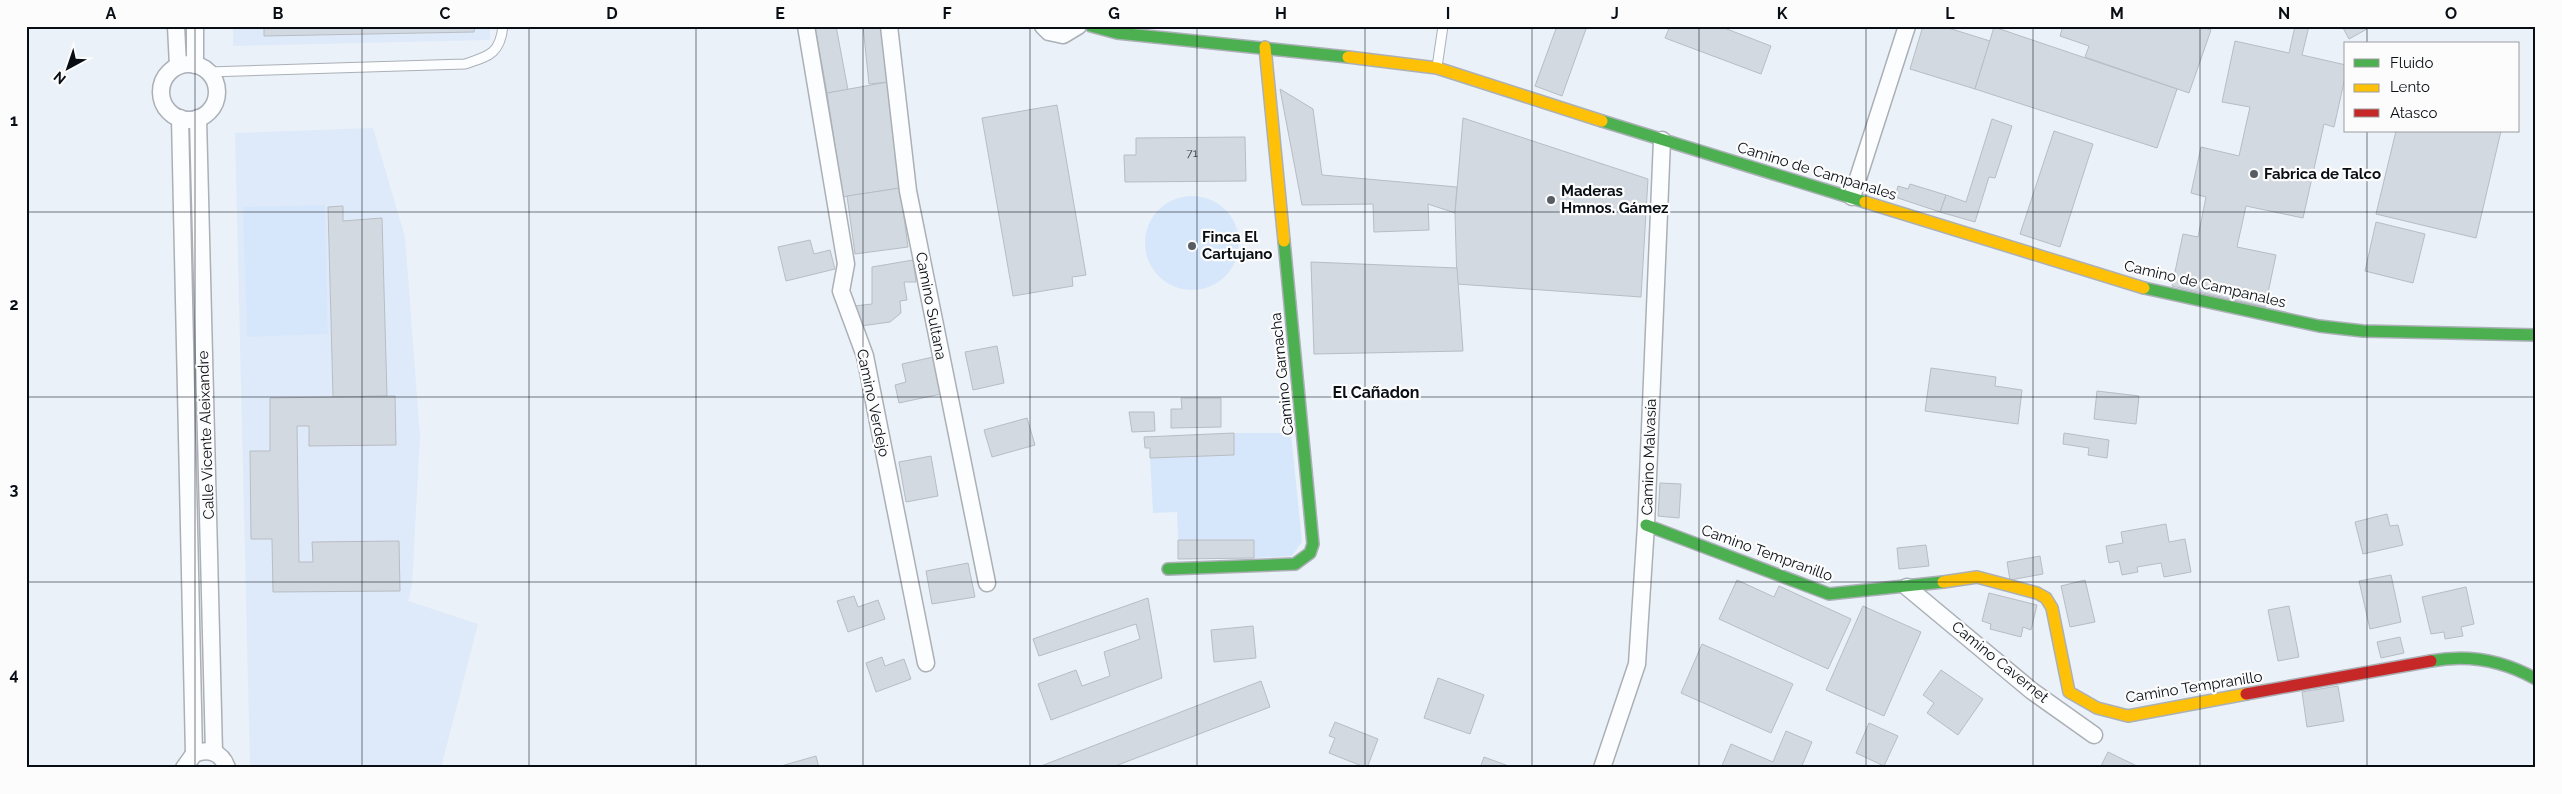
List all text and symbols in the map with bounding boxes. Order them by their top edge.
text: A [106,4,117,23]
text: B [273,4,284,23]
text: C [440,4,451,23]
text: D [606,4,618,23]
text: E [775,4,785,23]
text: F [942,4,952,23]
text: G [1108,4,1120,23]
text: H [1275,4,1287,23]
text: I [1446,4,1450,23]
text: J [1611,4,1619,23]
text: K [1777,4,1788,23]
text: L [1945,4,1955,23]
text: M [2110,4,2124,23]
text: N [2278,4,2290,23]
text: O [2445,4,2457,23]
north arrow [42,42,92,92]
legend [2344,42,2520,132]
text: Fluido [2390,54,2433,72]
text: N [50,68,69,88]
text: Lento [2390,78,2430,96]
text: Atasco [2390,104,2437,122]
text: 1 [10,111,18,130]
street label: Camino de Campanales [1735,138,1899,204]
house number: 71 [1186,146,1198,160]
place label: Fabrica de Talco [2264,165,2381,183]
marker: Fabrica de Talco [2248,168,2260,180]
place label: Maderas Hmnos. Gámez [1561,182,1668,217]
marker: Maderas Hmnos. Gámez [1545,194,1557,206]
place label: Finca El Cartujano [1202,228,1272,263]
marker: Finca El Cartujano [1186,240,1198,252]
street label: Camino Sultana [912,251,950,361]
street label: Camino de Campanales [2122,257,2288,311]
text: 2 [9,295,19,314]
street label: Camino Garnacha [1267,312,1297,436]
street label: Camino Verdejo [853,347,893,459]
street label: Calle Vicente Aleixandre [194,350,218,520]
district label: El Cañadon [1333,383,1419,402]
street label: Camino Malvasía [1638,398,1660,516]
text: 3 [10,480,19,499]
street label: Camino Tempranillo [1699,521,1835,585]
street label: Camino Cavernet [1948,617,2052,707]
text: 4 [9,665,19,684]
street label: Camino Tempranillo [2124,667,2264,707]

